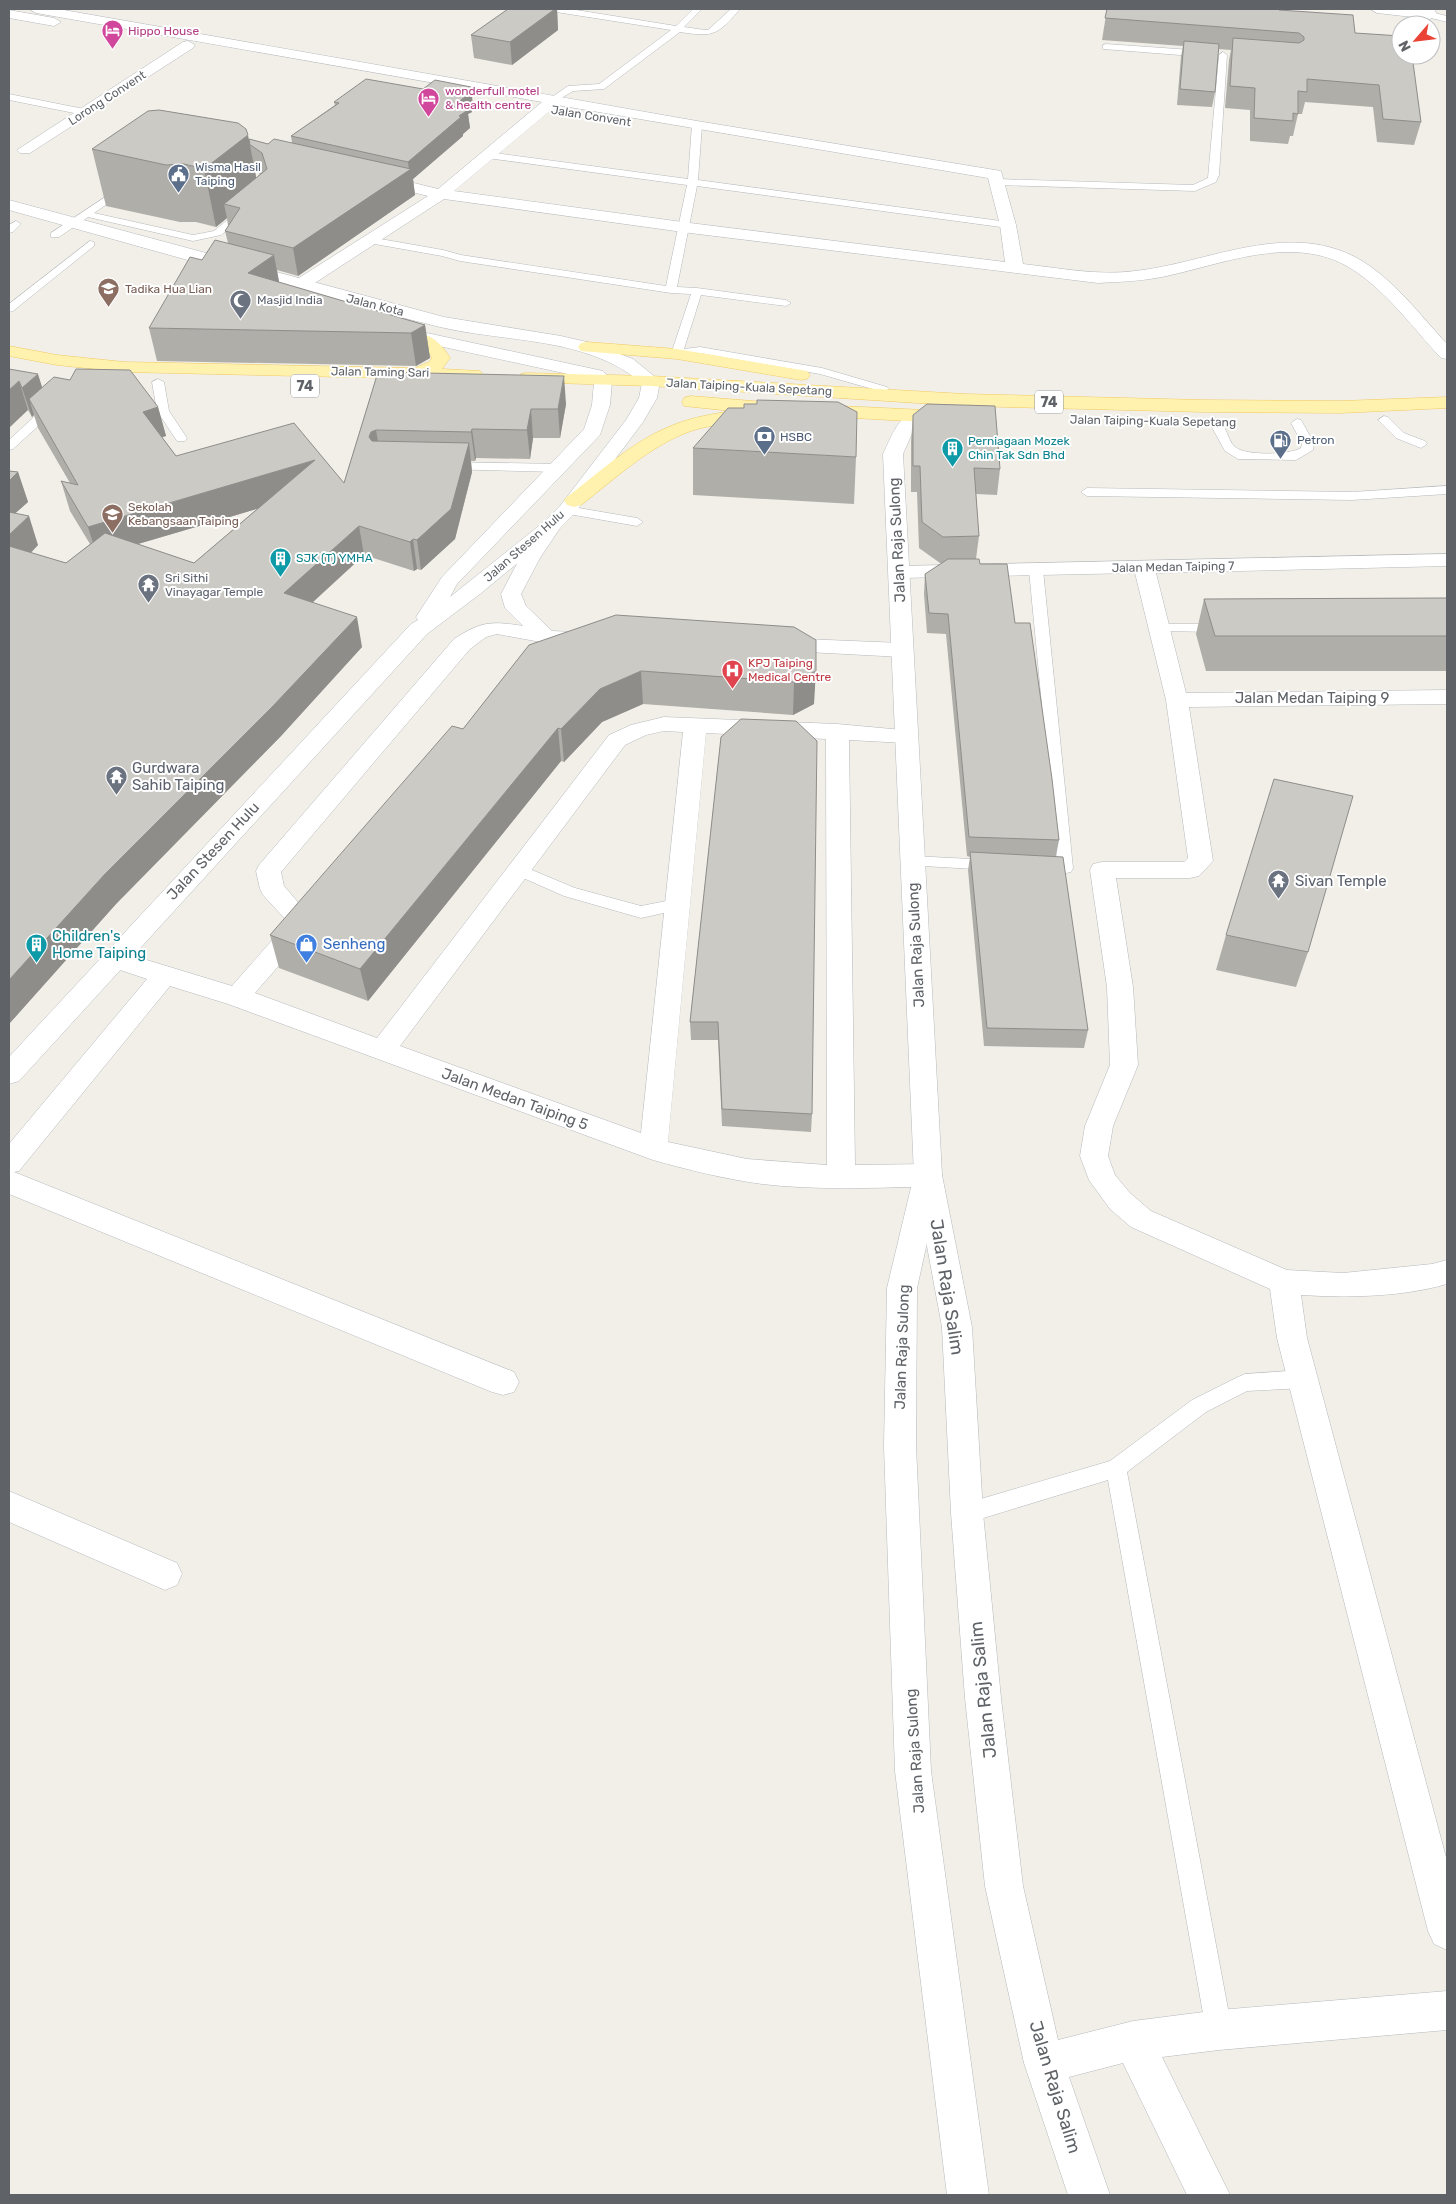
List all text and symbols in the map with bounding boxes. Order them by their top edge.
north arrow [1391,15,1441,65]
hotel icon: Hippo House [100,19,124,50]
place label: Hippo House [128,24,199,38]
text: N [1395,37,1415,54]
street label: Lorong Convent [66,68,148,128]
place label: wonderfull motel & health centre [445,84,540,112]
hotel icon: wonderfull motel & health centre [417,86,441,117]
street label: Jalan Convent [550,103,632,129]
place label: Wisma Hasil Taiping [195,160,261,188]
public building icon: Wisma Hasil Taiping [167,162,191,193]
school or university icon: Tadika Hua Lian [97,277,121,308]
place label: Tadika Hua Lian [125,282,212,296]
mosque icon: Masjid India [229,288,253,319]
street label: Jalan Kota [345,291,405,319]
place label: Masjid India [257,293,323,307]
street label: Jalan Taming Sari [331,364,430,380]
road number: 74 [291,374,319,398]
street label: Jalan Taiping-Kuala Sepetang [666,376,832,398]
road number: 74 [1035,391,1063,414]
street label: Jalan Taiping-Kuala Sepetang [1070,413,1236,429]
bank icon: HSBC [752,425,776,456]
fuel station icon: Petron [1269,428,1293,459]
place label: HSBC [780,430,812,444]
place label: Petron [1297,433,1335,447]
place label: Perniagaan Mozek Chin Tak Sdn Bhd [968,434,1070,462]
building icon: Perniagaan Mozek Chin Tak Sdn Bhd [940,436,964,467]
street label: Jalan Raja Sulong [885,477,909,603]
place label: Sekolah Kebangsaan Taiping [128,500,239,528]
school or university icon: Sekolah Kebangsaan Taiping [100,502,124,533]
street label: Jalan Stesen Hulu [481,507,567,585]
building icon: SJK (T) YMHA [268,546,292,577]
place label: SJK (T) YMHA [296,551,373,565]
street label: Jalan Medan Taiping 7 [1111,559,1235,575]
place label: Sri Sithi Vinayagar Temple [165,571,263,599]
temple icon: Sri Sithi Vinayagar Temple [137,573,161,604]
place label: KPJ Taiping Medical Centre [748,656,831,684]
hospital icon: KPJ Taiping Medical Centre [720,658,744,689]
street label: Jalan Medan Taiping 9 [1235,689,1389,707]
place label: Gurdwara Sahib Taiping [132,759,224,794]
temple icon: Gurdwara Sahib Taiping [104,765,128,796]
street label: Jalan Stesen Hulu [163,798,263,904]
temple icon: Sivan Temple [1267,869,1291,900]
place label: Sivan Temple [1295,872,1387,890]
street label: Jalan Raja Sulong [904,882,928,1008]
place label: Children's Home Taiping [52,927,146,962]
shop icon: Senheng [295,932,319,963]
building icon: Children's Home Taiping [24,933,48,964]
place label: Senheng [323,935,385,953]
street label: Jalan Medan Taiping 5 [439,1064,591,1134]
street label: Jalan Raja Salim [925,1217,969,1357]
street label: Jalan Raja Sulong [891,1284,913,1410]
street label: Jalan Raja Salim [965,1620,1001,1760]
street label: Jalan Raja Sulong [902,1688,928,1814]
street label: Jalan Raja Salim [1024,2018,1086,2156]

